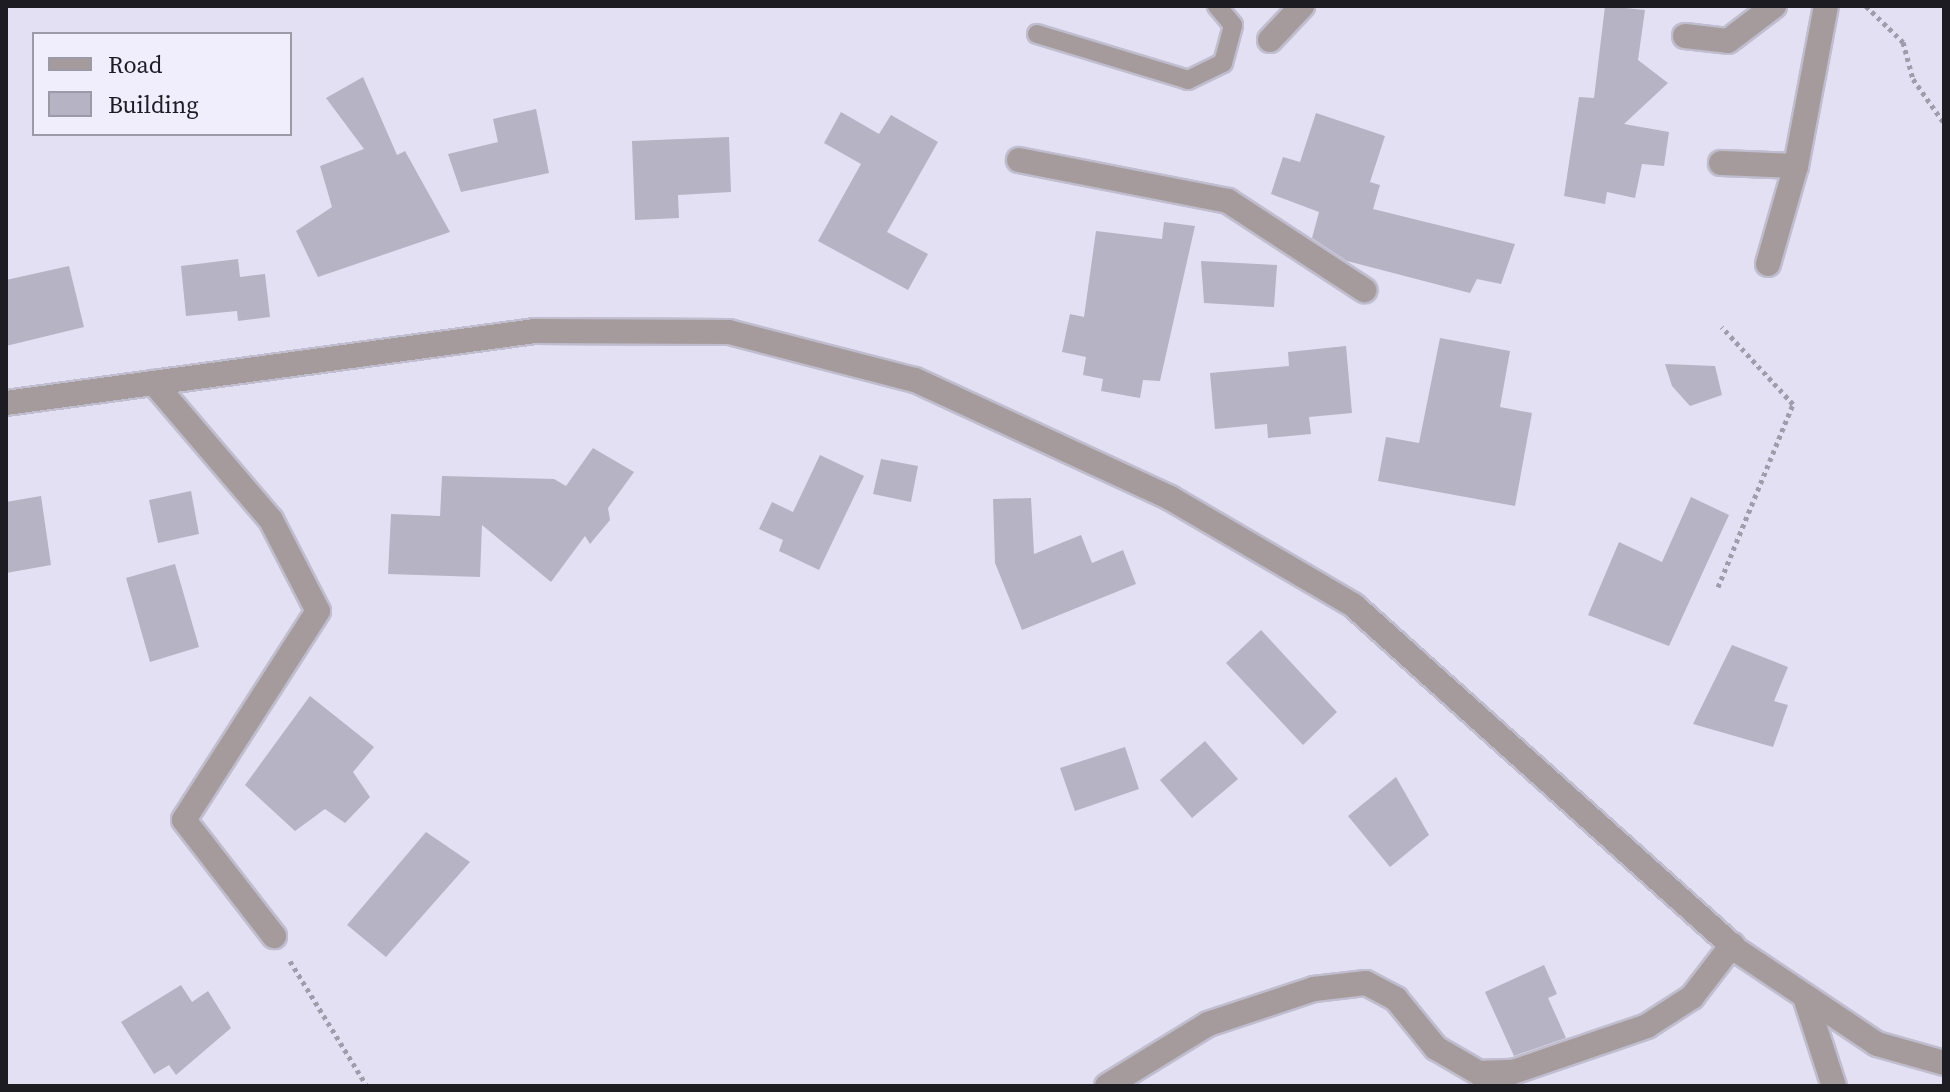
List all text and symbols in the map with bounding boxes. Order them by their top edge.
legend [32,32,292,136]
text: Road [108,48,162,81]
text: Building [108,88,199,121]

